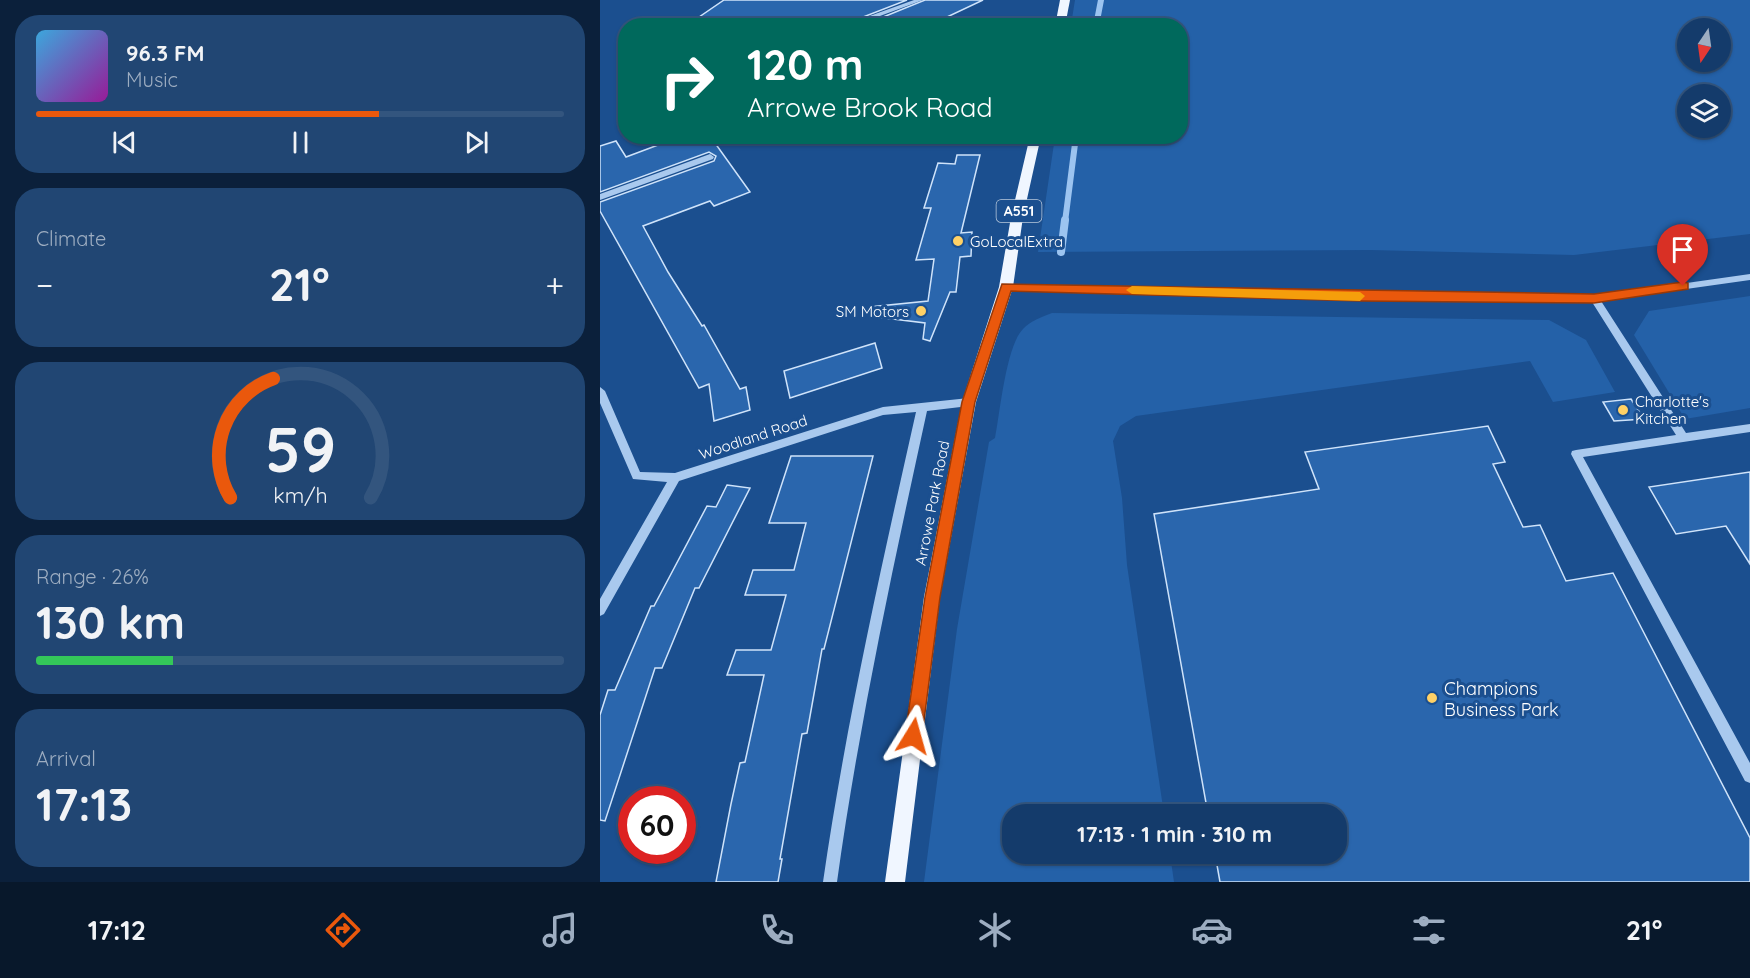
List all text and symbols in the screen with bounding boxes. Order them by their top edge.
north arrow [1677,18,1731,72]
map controls [1677,18,1731,138]
text: 120 m [747,38,864,91]
text: 96.3 FM [126,39,205,67]
icon: right [648,42,726,120]
text: Music [126,67,178,92]
button: layers [1677,84,1731,138]
text: Arrowe Brook Road [747,90,993,124]
icon: previous [108,126,141,159]
icon: pause [284,126,317,159]
icon: next [460,126,493,159]
road number: A551 [996,200,1042,222]
pin [1657,224,1708,286]
text: Climate [36,226,106,251]
place label: GoLocalExtra [970,232,1063,251]
icon: arrive [1666,233,1699,266]
marker: GoLocalExtra [951,234,965,248]
text: 21° [269,256,330,312]
text: − [36,264,53,305]
text: + [545,264,564,305]
place label: SM Motors [836,302,909,321]
marker: SM Motors [914,304,928,318]
place label: Charlotte's Kitchen [1635,392,1709,428]
marker: Charlotte's Kitchen [1616,403,1630,417]
text: 59 [264,410,336,488]
street label: Woodland Road [696,410,810,464]
street label: Arrowe Park Road [911,439,953,567]
text: km/h [273,482,327,508]
text: Range · 26% [36,564,149,589]
text: 130 km [36,594,185,650]
place label: Champions Business Park [1444,677,1559,721]
marker: Champions Business Park [1425,691,1439,705]
position arrow [881,704,945,768]
text: Arrival [36,746,96,771]
text: 17:13 [36,776,132,832]
speed limit sign: 60 [618,786,696,864]
text: 17:13 · 1 min · 310 m [1077,820,1272,848]
icon: directions [322,909,364,951]
icon: music [539,909,581,951]
icon: phone [756,909,798,951]
icon: climate [974,909,1016,951]
icon: car [1191,909,1233,951]
icon: filters [1408,909,1450,951]
text: 17:12 [88,913,146,947]
text: 21° [1626,913,1662,947]

